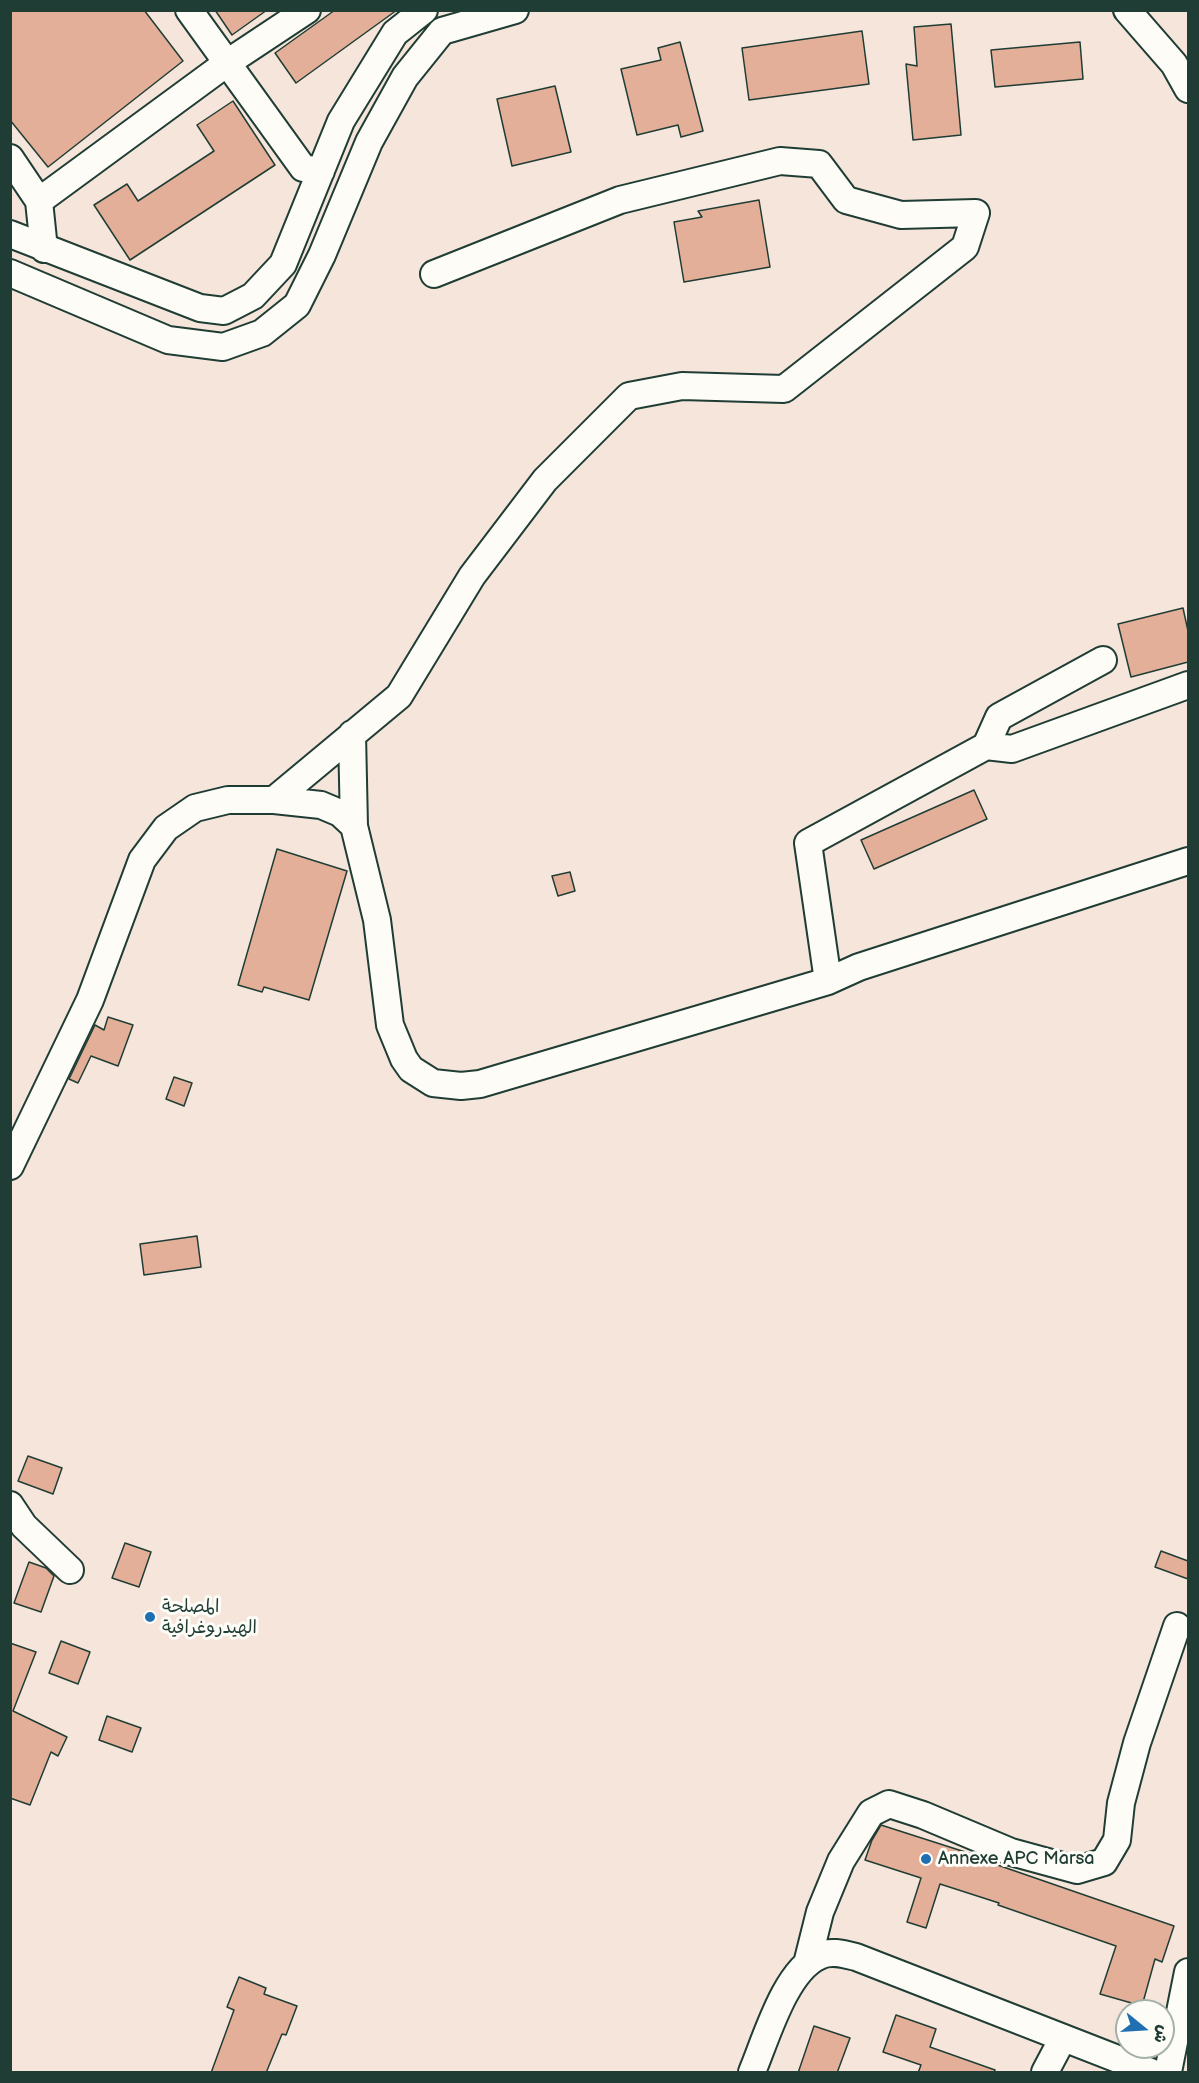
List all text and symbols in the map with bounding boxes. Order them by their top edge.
place label: المصلحة الهيدروغرافية [162,1596,257,1638]
marker: المصلحة الهيدروغرافية [143,1610,157,1624]
place label: Annexe APC Marsa [938,1848,1094,1870]
marker: Annexe APC Marsa [919,1852,933,1866]
north arrow [1115,1999,1175,2059]
text: ش [1149,2023,1172,2045]

